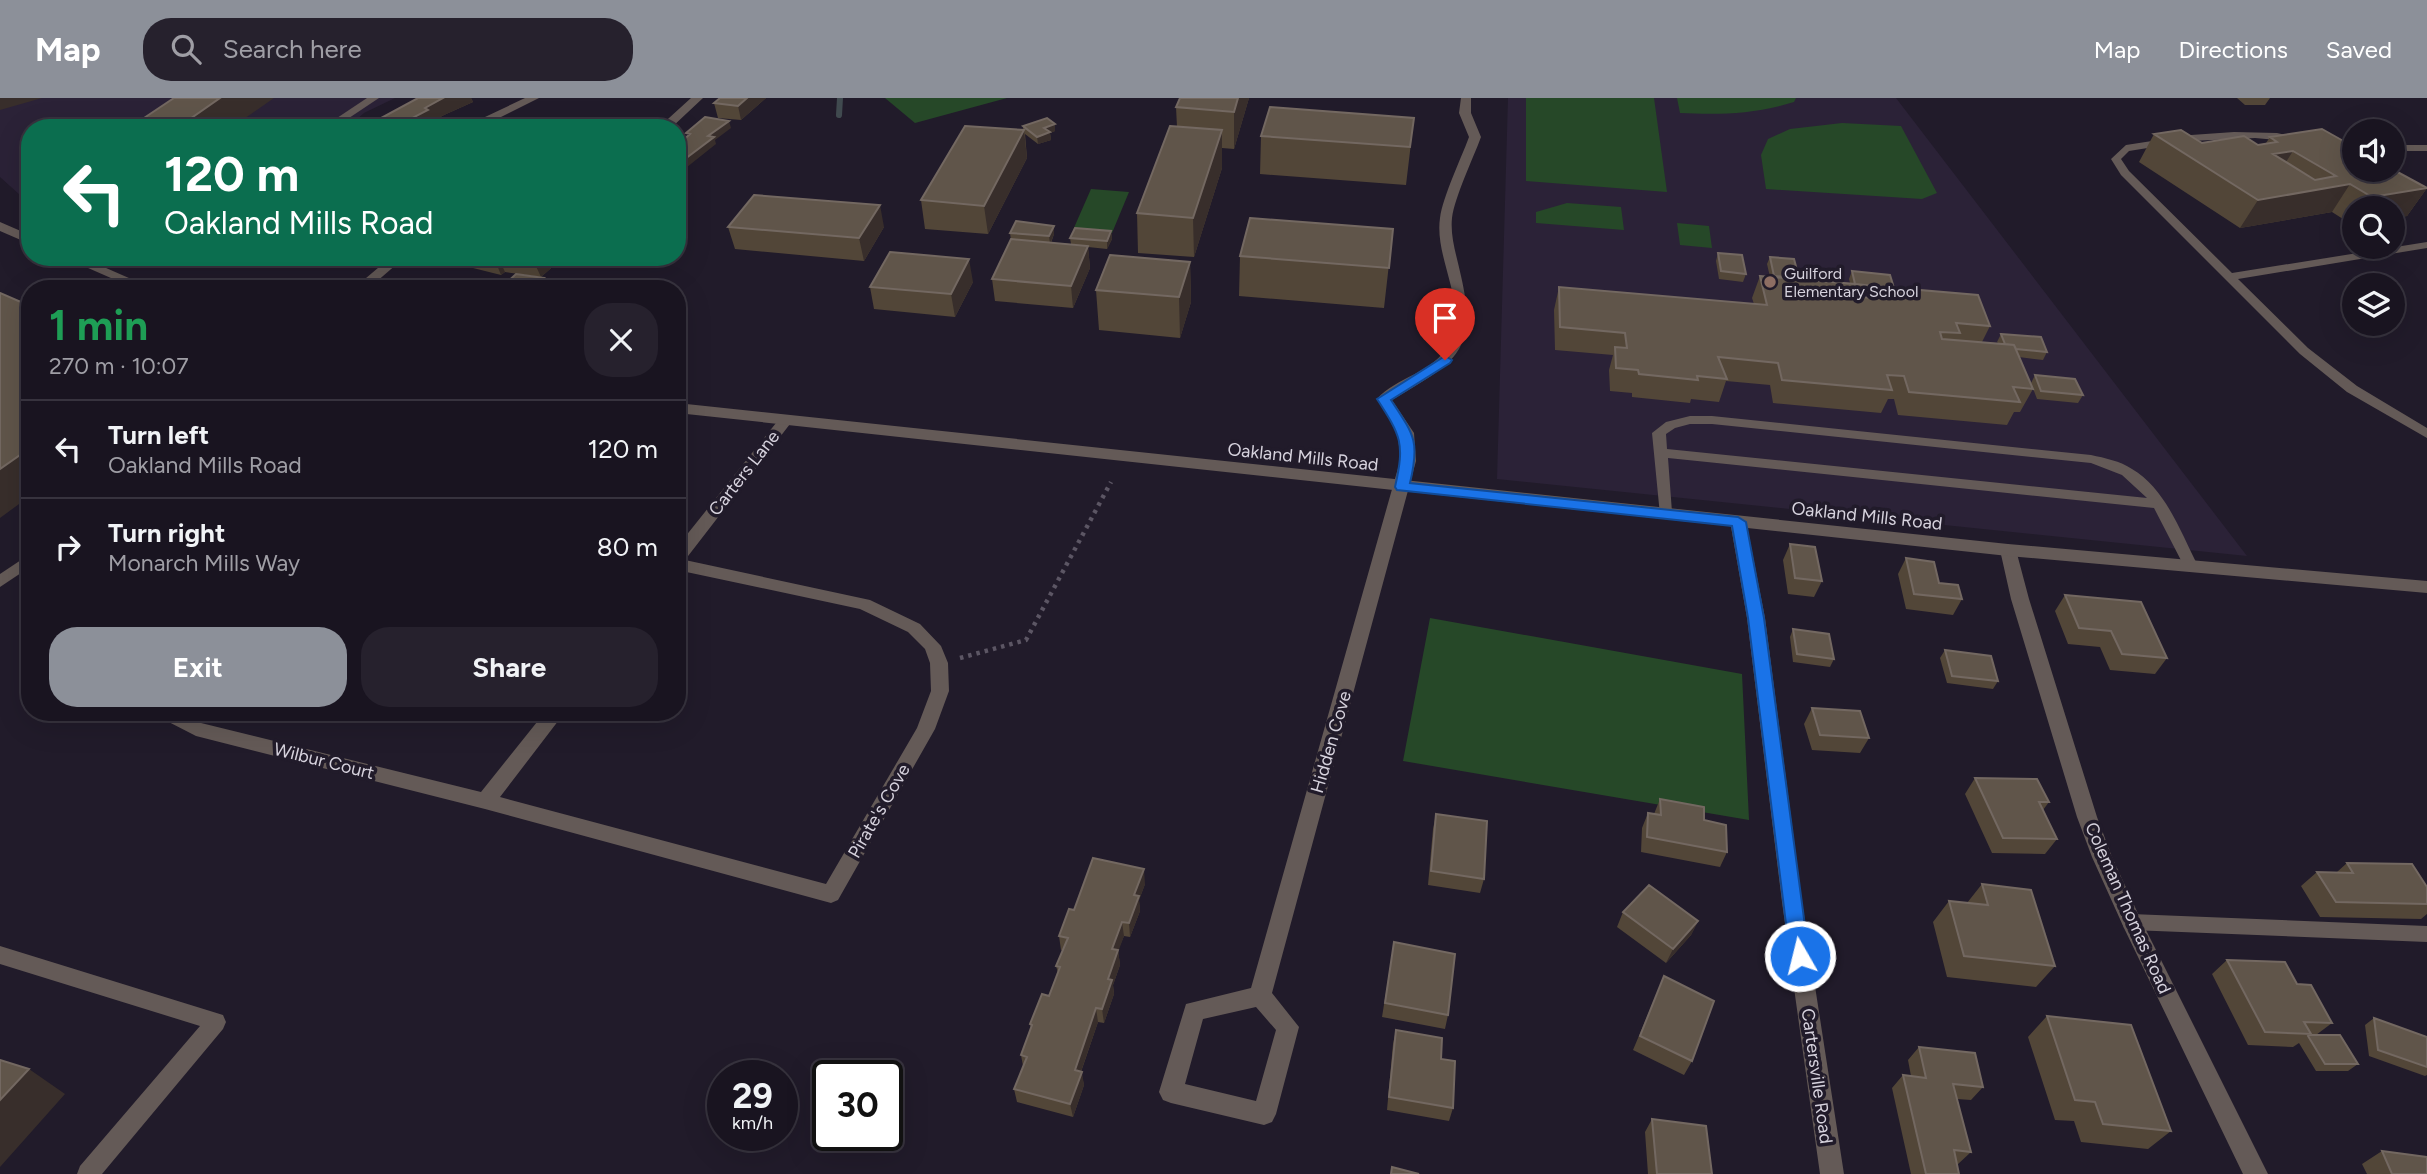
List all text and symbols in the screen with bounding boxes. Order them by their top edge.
search box [143,18,633,81]
text: Map [35,30,101,69]
icon: search [167,30,205,68]
text: Search here [223,33,362,65]
text: Map [2094,35,2140,64]
text: Directions [2178,35,2288,64]
text: Saved [2326,35,2392,64]
map controls [2342,119,2405,336]
button: sound [2342,119,2405,182]
text: 120 m [164,144,299,203]
icon: left [49,147,140,238]
button: search [2342,196,2405,259]
text: Oakland Mills Road [164,204,434,242]
place label: Guilford Elementary School [1784,264,1918,301]
button: layers [2342,273,2405,336]
marker: Guilford Elementary School [1762,274,1778,290]
pin [1415,288,1475,360]
icon: arrive [1426,299,1464,337]
text: 1 min [49,300,148,351]
button: close [584,303,658,377]
text: 270 m · 10:07 [49,352,189,380]
text: Turn left [108,419,209,451]
street label: Carters Lane [704,426,784,520]
icon: left [49,430,87,468]
text: 120 m [588,433,658,465]
street label: Oakland Mills Road [1226,438,1380,476]
text: Oakland Mills Road [108,451,302,479]
street label: Oakland Mills Road [1790,497,1944,535]
text: Turn right [108,517,225,549]
icon: right [49,528,87,566]
text: 80 m [597,531,658,563]
text: Monarch Mills Way [108,549,300,577]
button: Exit [49,627,347,707]
button: Share [361,627,658,707]
street label: Hidden Cove [1306,688,1356,796]
street label: Wilbur Court [271,738,377,784]
street label: Pirate's Cove [843,760,915,862]
street label: Coleman Thomas Road [2080,819,2176,997]
position arrow [1763,919,1837,993]
street label: Cartersville Road [1797,1007,1837,1145]
speed limit sign: 30 [812,1060,903,1151]
text: 29 [732,1075,773,1117]
text: km/h [732,1112,773,1134]

